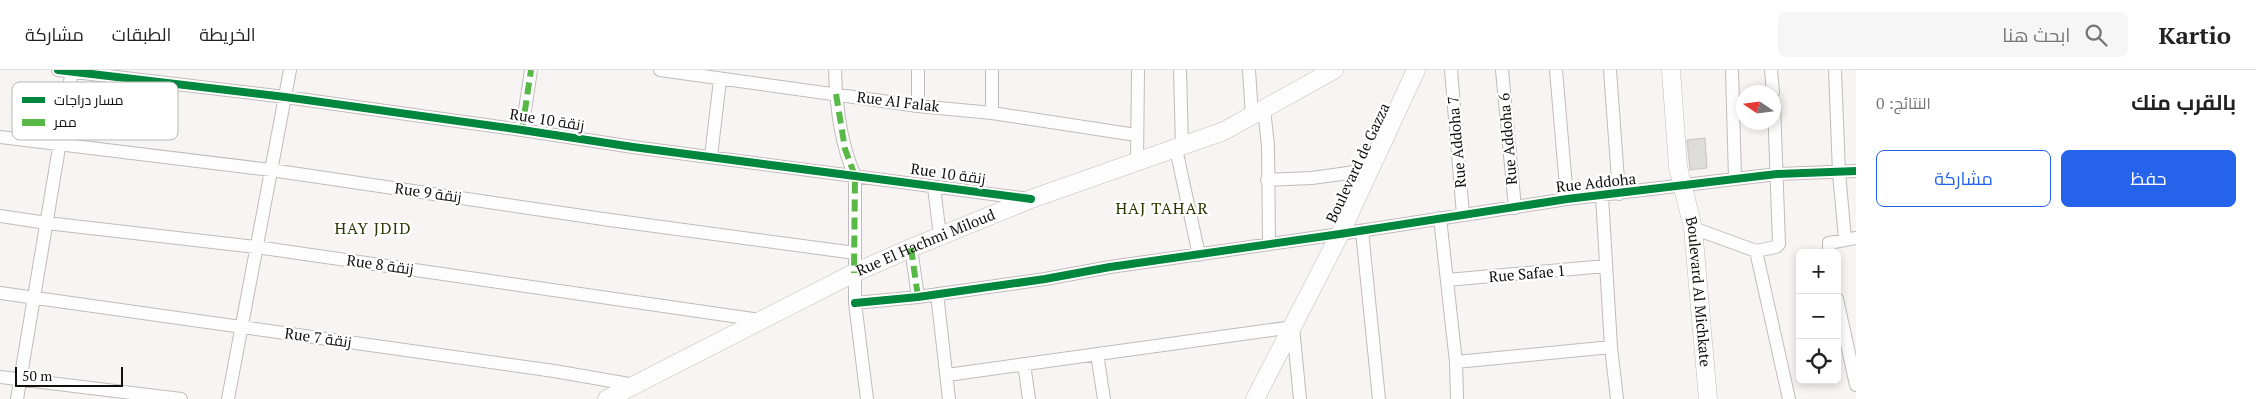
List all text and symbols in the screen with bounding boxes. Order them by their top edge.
search box [1778,12,2128,57]
text: Kartio [2158,19,2231,51]
icon: search [2082,21,2110,49]
text: مشاركة [25,22,84,46]
text: الطبقات [112,22,171,46]
text: الخريطة [199,22,256,46]
text: ابحث هنا [2002,22,2070,47]
legend [12,82,178,140]
north arrow [1736,85,1781,130]
street label: Rue Al Falak [856,86,941,116]
text: بالقرب منك [2131,88,2236,116]
text: مسار دراجات [54,90,123,109]
street label: Rue Addoha 6 [1493,92,1521,186]
text: النتائج: 0 [1876,92,1931,114]
street label: Rue Addoha 7 [1442,95,1470,189]
street label: Boulevard de Gazza [1321,99,1394,226]
street label: Rue 10 زنقة [508,103,586,135]
text: ممر [53,112,77,131]
button: مشاركة [1876,150,2051,207]
button: حفظ [2061,150,2236,207]
street label: Rue 10 زنقة [910,158,987,188]
street label: Rue Addoha [1555,168,1637,196]
street label: Rue 9 زنقة [393,177,463,207]
district label: HAJ TAHAR [1115,197,1209,219]
street label: Rue El Hachmi Miloud [853,204,998,280]
street label: Boulevard Al Michkate [1682,214,1716,368]
district label: HAY JDID [334,217,412,239]
street label: Rue 8 زنقة [345,249,415,279]
map controls [1796,249,1841,384]
button: + [1796,249,1841,294]
street label: Rue Safae 1 [1488,260,1566,286]
button: − [1796,294,1841,339]
street label: Rue 7 زنقة [283,322,353,352]
button: locate [1796,339,1841,384]
scale bar [15,364,122,387]
text: 50 m [22,366,52,385]

